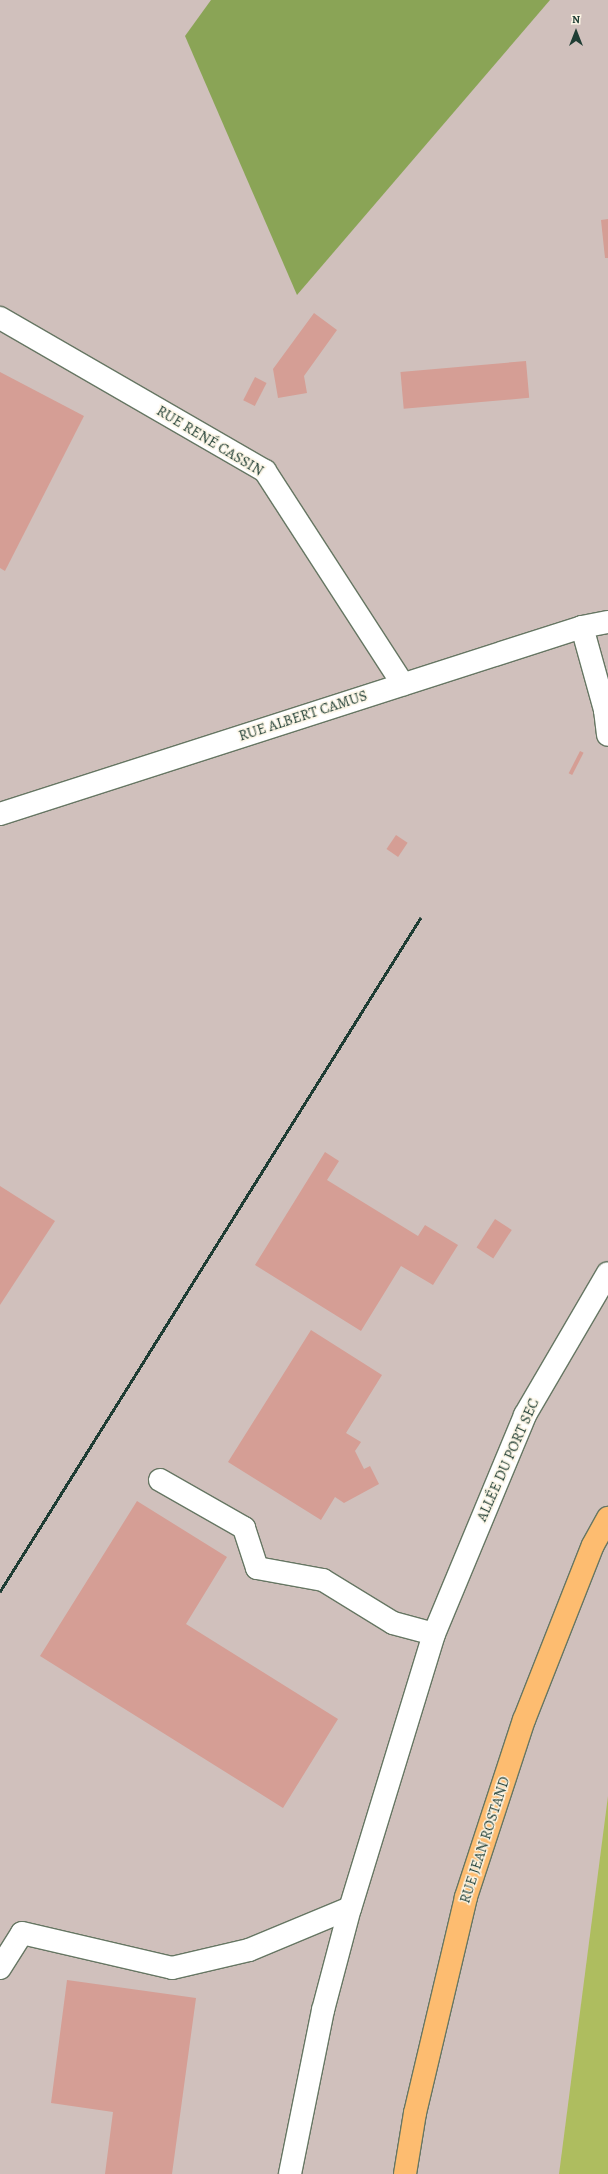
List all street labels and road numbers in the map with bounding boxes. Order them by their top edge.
street label: RUE RENÉ CASSIN [153,402,267,480]
street label: RUE ALBERT CAMUS [236,687,370,745]
street label: ALLÉE DU PORT SEC [473,1396,543,1524]
street label: RUE JEAN ROSTAND [456,1774,514,1906]

